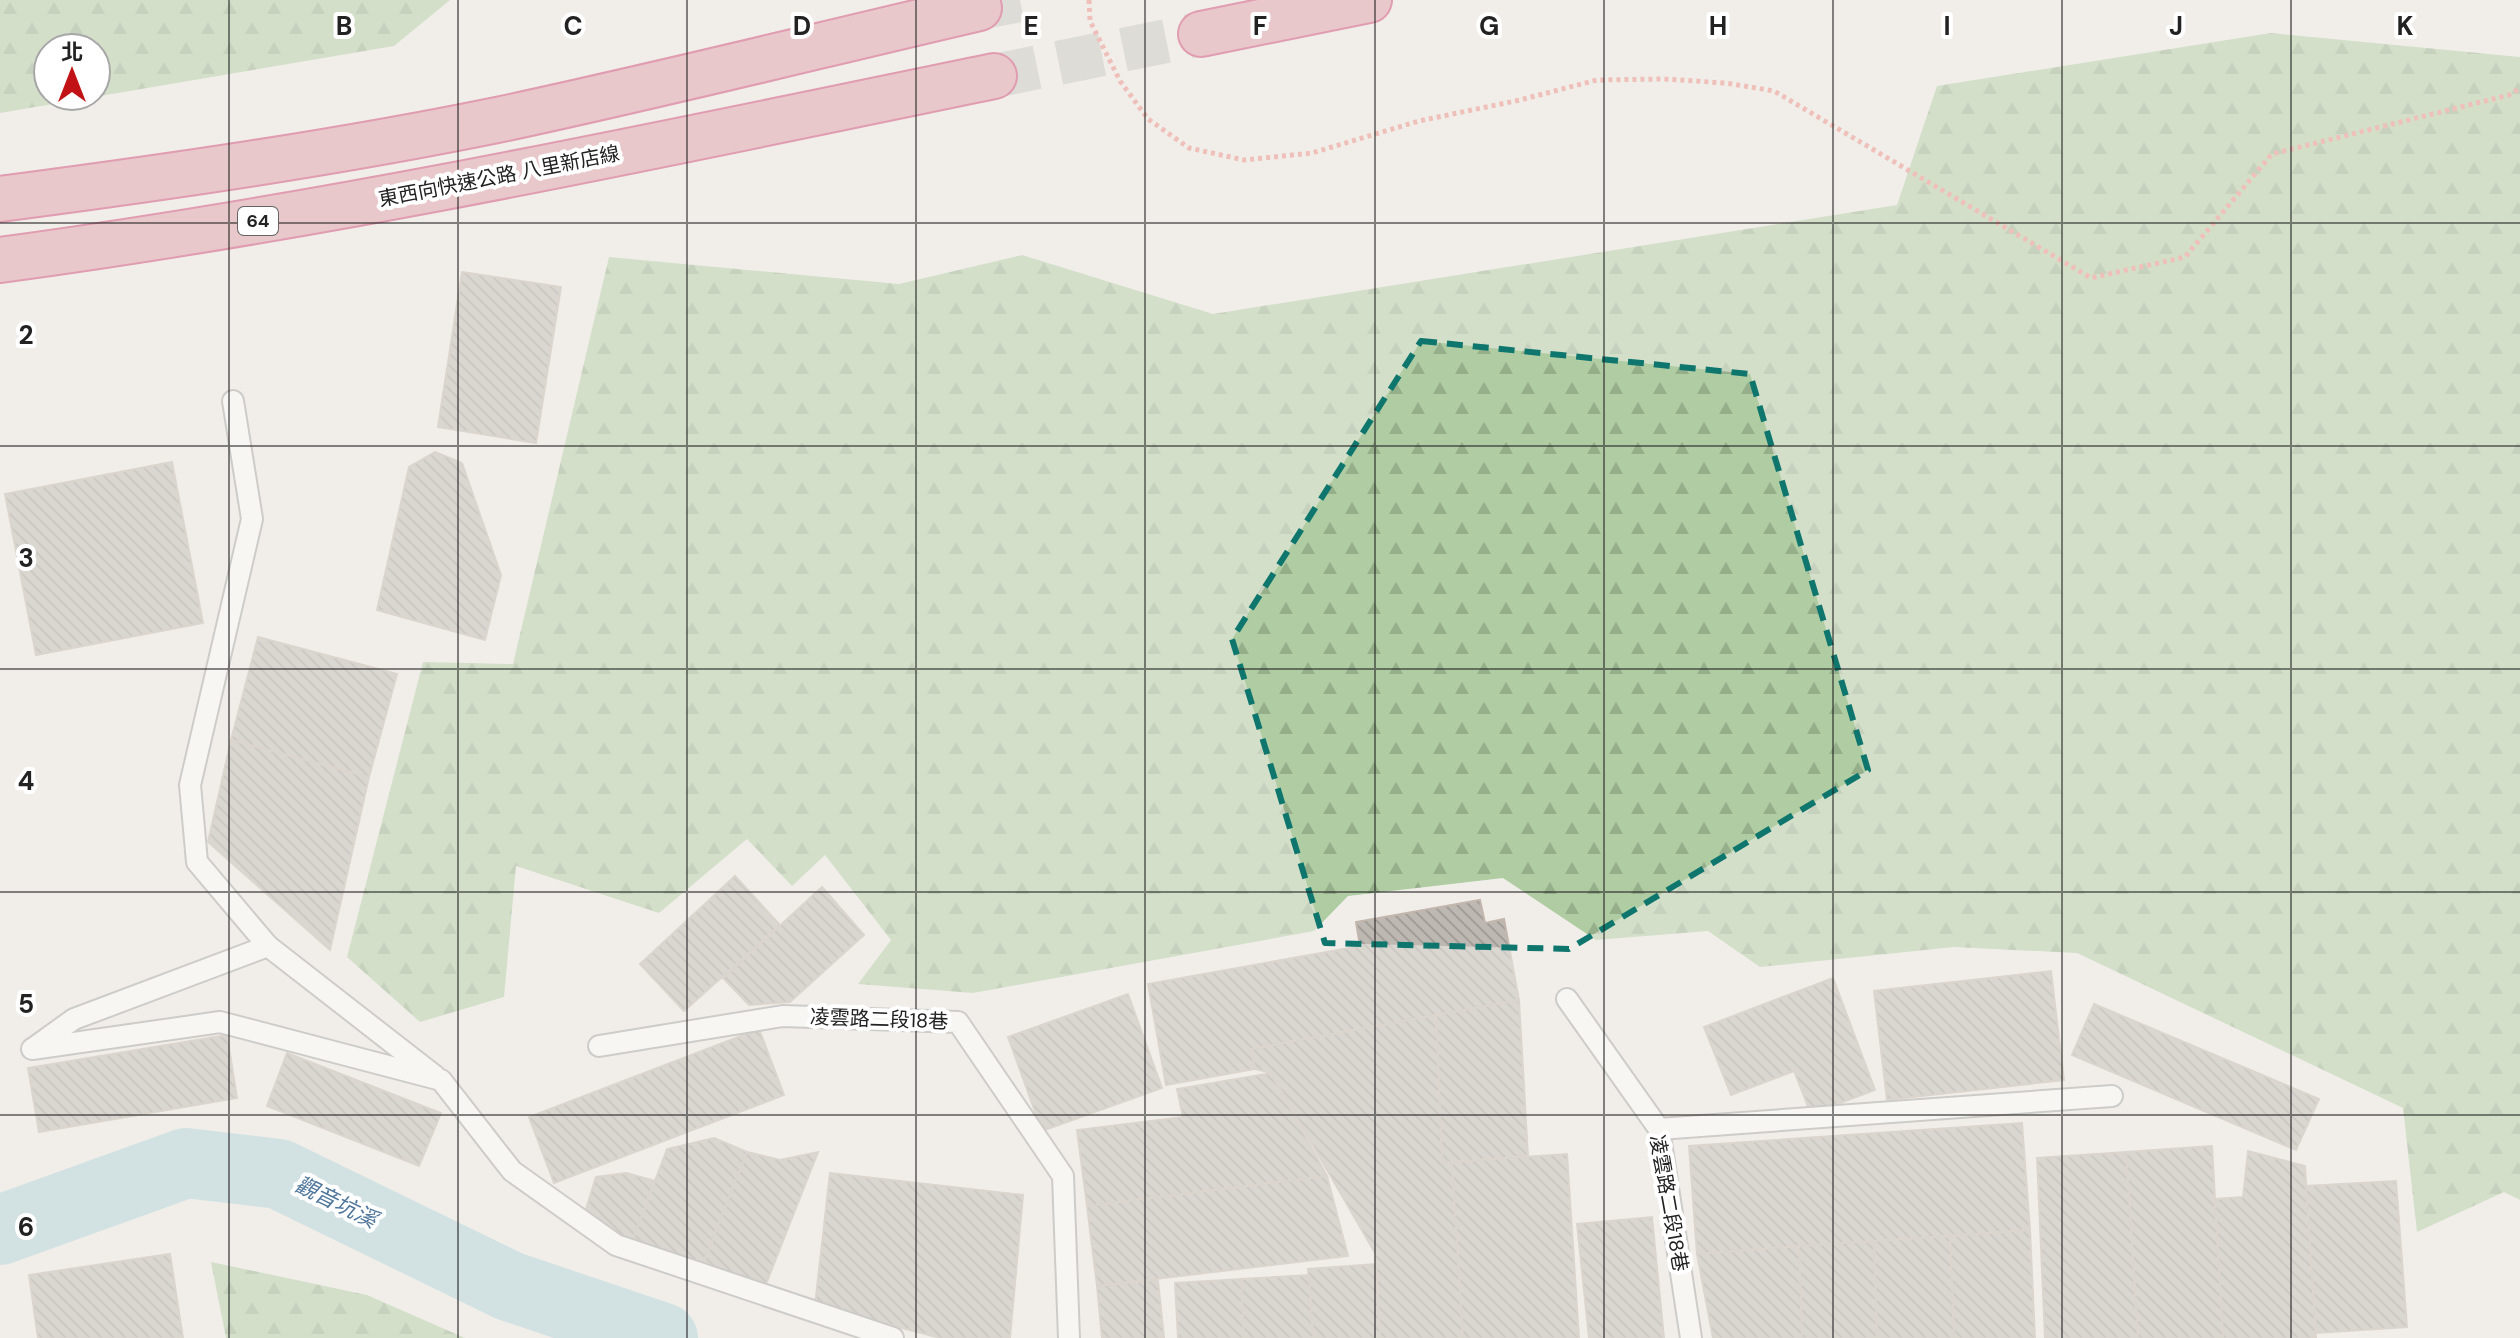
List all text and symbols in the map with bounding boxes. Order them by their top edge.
text: B [336,9,352,43]
text: C [563,9,583,43]
text: D [793,9,811,43]
text: E [1023,9,1039,43]
text: F [1253,9,1267,43]
text: G [1479,9,1499,43]
text: H [1709,9,1727,43]
text: I [1943,9,1951,43]
text: J [2169,9,2183,43]
text: K [2397,9,2414,43]
north arrow [32,32,112,112]
text: 北 [61,38,83,67]
street label: 東西向快速公路 八里新店線 [376,140,622,212]
road number: 64 [238,207,278,235]
text: 2 [18,318,34,352]
text: 3 [18,541,34,575]
text: 4 [18,764,34,798]
text: 5 [18,987,34,1021]
street label: 凌雲路二段18巷 [809,1004,949,1034]
street label: 凌雲路二段18巷 [1644,1133,1694,1273]
water label: 觀音坑溪 [290,1170,385,1236]
text: 6 [18,1210,34,1244]

